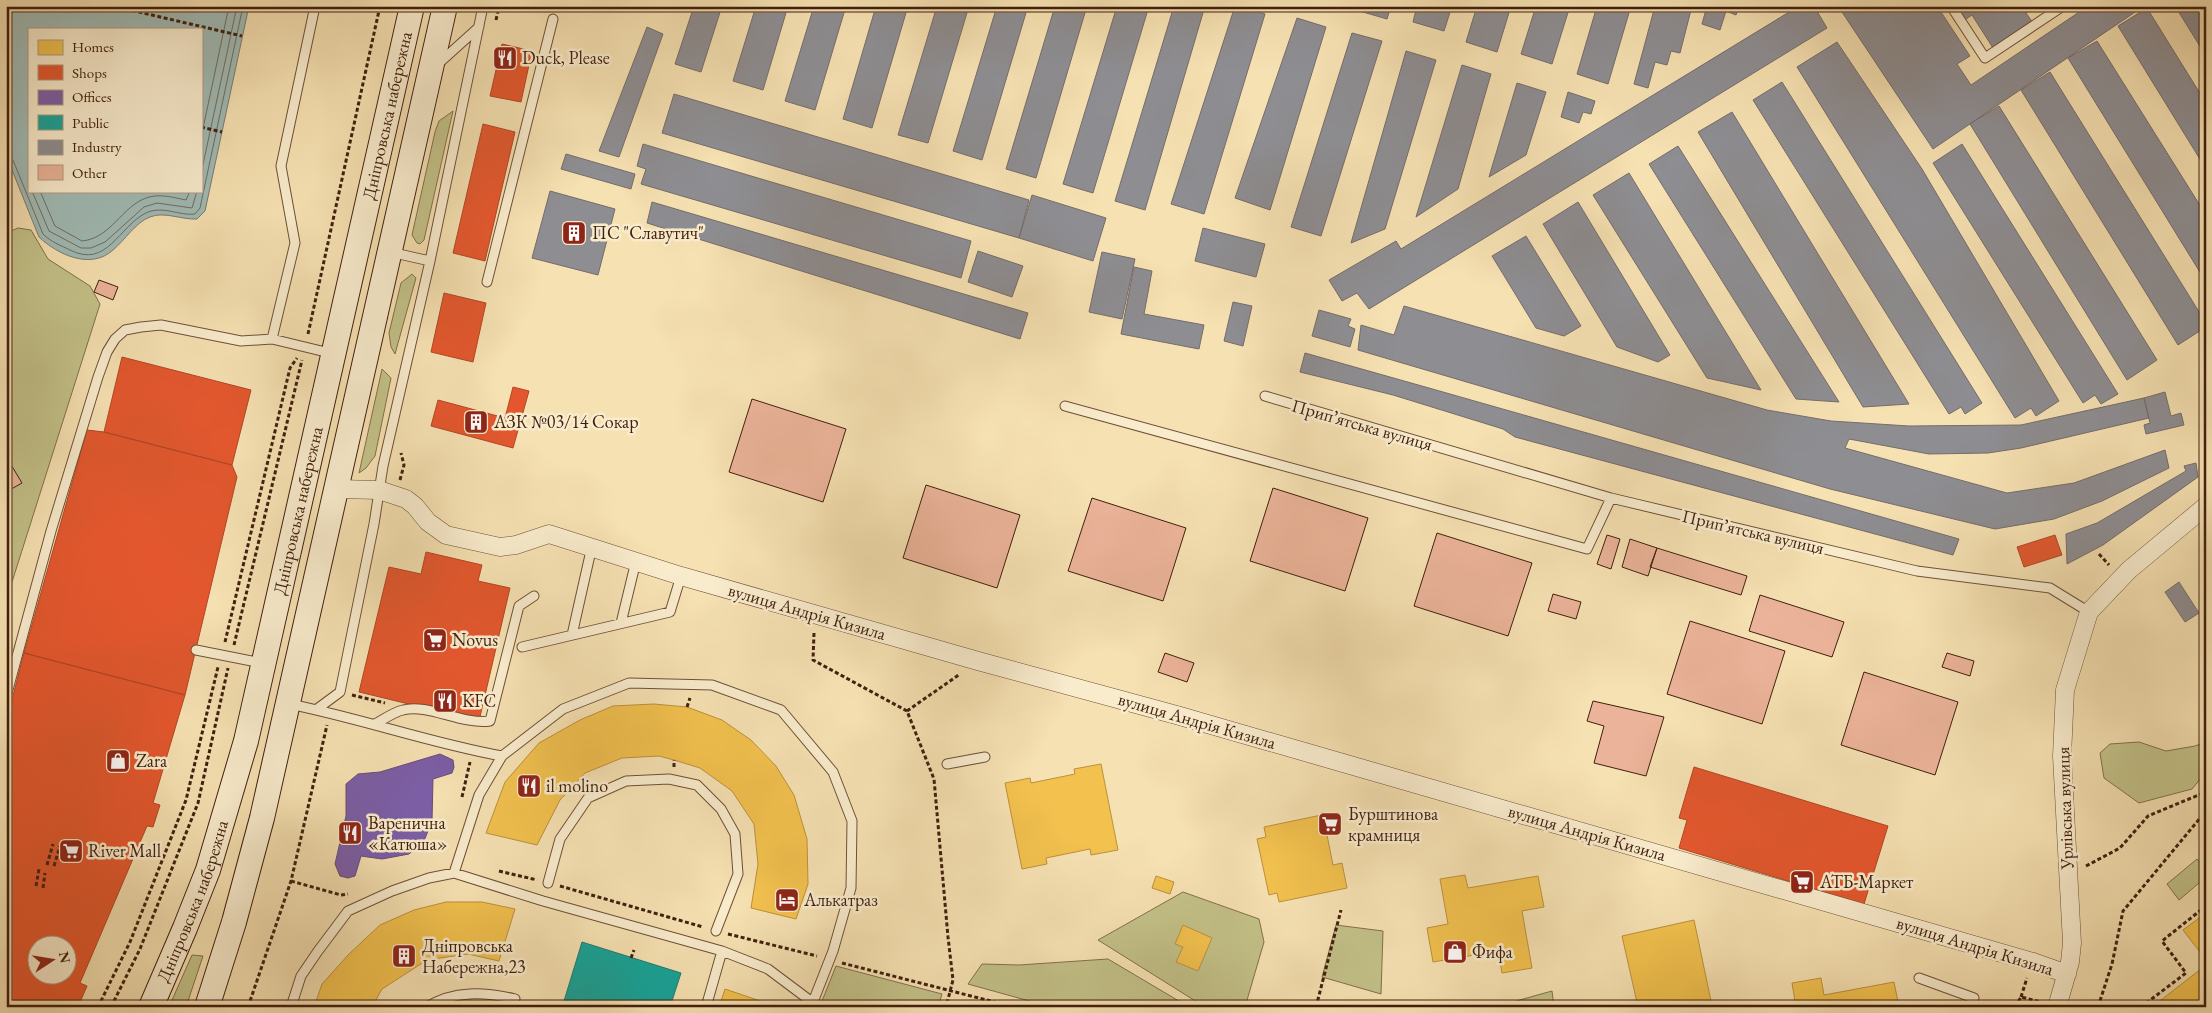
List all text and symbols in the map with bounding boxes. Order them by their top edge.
legend [28,28,202,192]
street label: Дніпровська набережна [357,28,417,202]
text: Homes [72,37,114,56]
restaurant icon: Duck, Please [492,45,518,71]
place label: Duck, Please [522,46,610,69]
text: Shops [72,63,107,82]
text: Offices [72,87,112,106]
text: Public [72,113,109,132]
text: Industry [72,137,122,156]
text: Other [72,163,107,182]
building icon: ПС "Славутич" [561,220,587,246]
place label: ПС "Славутич" [592,221,704,244]
street label: Припʼятська вулиця [1289,393,1435,456]
building icon: АЗК №03/14 Сокар [463,409,489,435]
place label: АЗК №03/14 Сокар [493,410,639,433]
street label: Дніпровська набережна [267,423,328,597]
street label: Припʼятська вулиця [1680,504,1826,559]
street label: вулиця Андрія Кизила [726,578,889,645]
supermarket icon: Novus [422,627,448,653]
place label: Novus [452,628,498,651]
street label: вулиця Андрія Кизила [1116,687,1279,754]
restaurant icon: KFC [432,688,458,714]
place label: KFC [462,689,496,712]
street label: Урлівська вулиця [2051,746,2078,871]
shop icon: Zara [105,748,131,774]
place label: Zara [136,749,168,772]
restaurant icon: il molino [516,773,542,799]
place label: il molino [546,774,608,797]
street label: вулиця Андрія Кизила [1506,799,1669,866]
place label: Бурштинова крамниця [1348,802,1439,846]
place label: Варенична «Катюша» [368,811,447,855]
supermarket icon: Бурштинова крамниця [1317,811,1343,837]
street label: Дніпровська набережна [151,816,233,986]
restaurant icon: Варенична «Катюша» [337,820,363,846]
supermarket icon: River Mall [58,838,84,864]
place label: River Mall [88,839,161,862]
supermarket icon: АТБ-Маркет [1789,869,1815,895]
place label: АТБ-Маркет [1819,870,1914,893]
hotel icon: Алькатраз [774,887,800,913]
place label: Алькатраз [803,888,878,911]
street label: вулиця Андрія Кизила [1894,911,2057,981]
place label: Дніпровська Набережна,23 [422,934,526,978]
north arrow [28,936,78,986]
shop icon: Фифа [1442,939,1468,965]
place label: Фифа [1472,940,1513,963]
building icon: Дніпровська Набережна,23 [391,943,417,969]
text: N [55,950,75,965]

